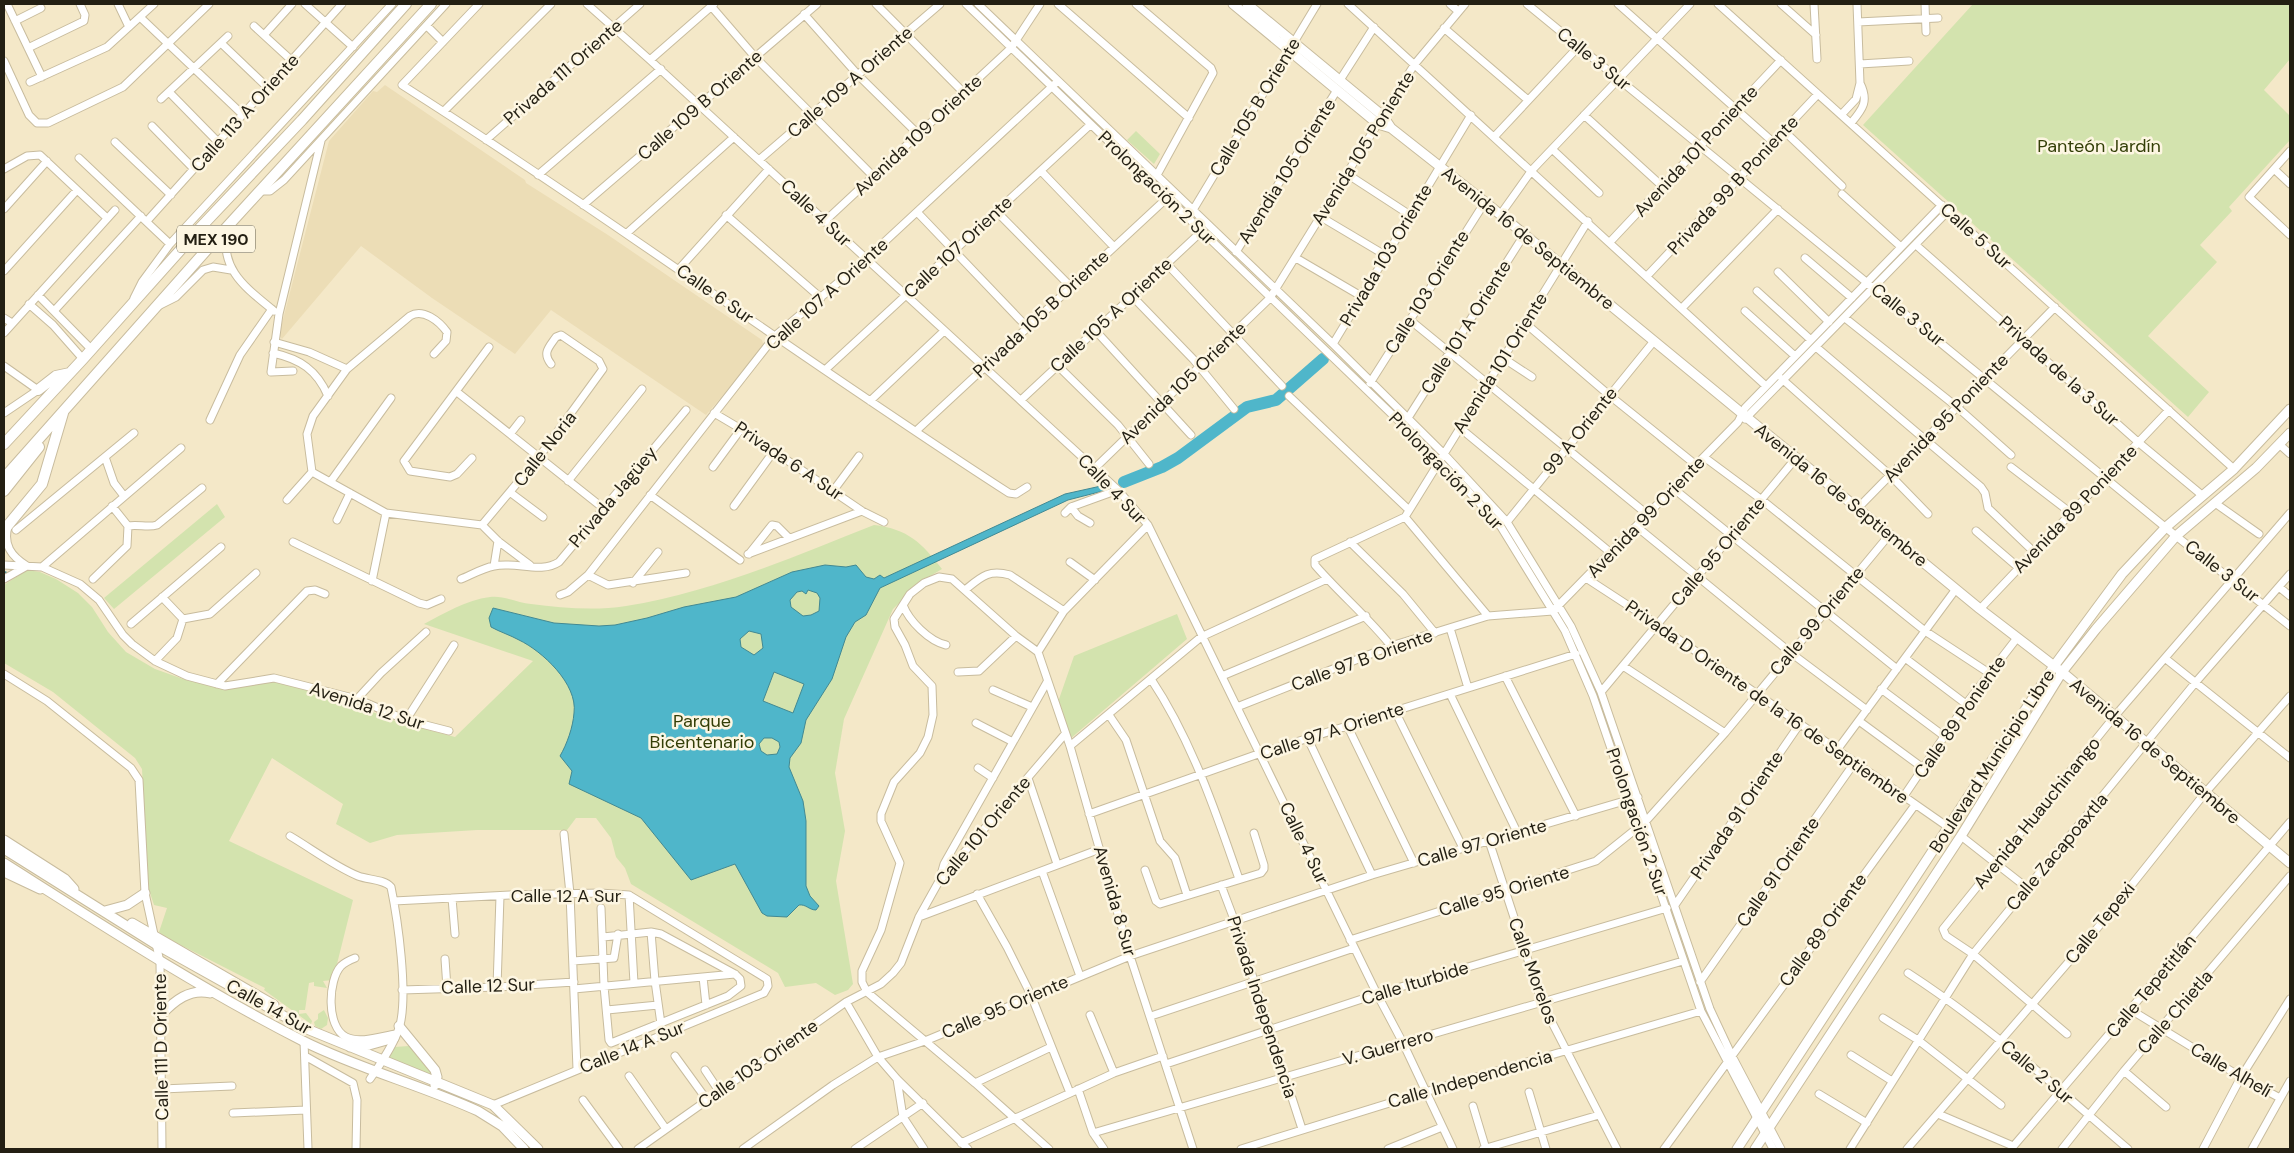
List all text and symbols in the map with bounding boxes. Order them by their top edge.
street label: Privada 111 Oriente [498,14,628,130]
street label: Calle 109 A Oriente [782,21,918,143]
street label: Calle 3 Sur [1552,22,1636,96]
street label: Calle 105 B Oriente [1204,33,1306,181]
street label: Calle 109 B Oriente [633,44,767,166]
street label: Calle 113 A Oriente [185,49,305,177]
street label: Avenida 105 Poniente [1306,66,1420,230]
street label: Avenida 109 Oriente [849,69,987,201]
street label: Avenida 101 Poniente [1629,80,1763,222]
street label: Avendia 105 Oriente [1233,94,1341,248]
street label: Privada 99 B Poniente [1662,110,1804,260]
street label: Prolongación 2 Sur [1093,125,1221,251]
park label: Panteón Jardín [2037,134,2161,158]
street label: Avenida 16 de Septiembre [1437,161,1619,315]
street label: Calle 4 Sur [775,174,857,252]
street label: Privada 103 Oriente [1334,179,1438,331]
street label: Calle 107 Oriente [899,190,1017,304]
street label: Calle 5 Sur [1935,197,2017,275]
road number: MEX 190 [177,225,255,252]
street label: Calle 103 Oriente [1379,226,1475,358]
street label: Calle 107 A Oriente [761,233,893,355]
street label: Privada 105 B Oriente [968,245,1114,383]
street label: Calle 105 A Oriente [1045,252,1177,378]
street label: Calle 101 A Oriente [1415,256,1517,398]
street label: Calle 6 Sur [672,259,759,330]
street label: Calle 3 Sur [1866,278,1950,352]
street label: Avenida 101 Oriente [1447,288,1553,438]
street label: Privada de la 3 Sur [1994,311,2124,432]
street label: Avenida 105 Oriente [1115,316,1251,450]
street label: Avenida 95 Poniente [1878,348,2014,488]
street label: 99 A Oriente [1537,382,1623,480]
street label: Calle Noria [508,406,582,492]
street label: Prolongación 2 Sur [1383,407,1509,535]
street label: Privada 6 A Sur [730,416,848,506]
street label: Avenida 16 de Septiembre [1750,418,1932,572]
street label: Avenida 89 Poniente [2007,439,2143,579]
street label: Privada Jagüey [564,441,662,553]
street label: Calle 4 Sur [1072,449,1152,530]
street label: Avenida 99 Oriente [1582,451,1710,583]
street label: Calle 95 Oriente [1665,492,1771,612]
street label: Calle 3 Sur [2180,534,2265,608]
street label: Calle 99 Oriente [1764,561,1870,681]
street label: Privada D Oriente de la 16 de Septiembre [1621,595,1913,809]
street label: Calle 97 B Oriente [1288,623,1436,697]
street label: Calle 89 Poniente [1909,651,2011,783]
street label: Boulevard Municipio Libre [1924,665,2060,857]
street label: Avenida 16 de Septiembre [2065,672,2245,830]
street label: Avenida 12 Sur [307,676,428,736]
street label: Calle 97 A Oriente [1257,696,1407,766]
park label: Parque Bicentenario [650,709,754,754]
street label: Avenida Huauchinango [1968,732,2106,894]
street label: Prolongación 2 Sur [1600,745,1674,900]
street label: Privada 91 Oriente [1685,746,1789,884]
street label: Calle 101 Oriente [930,771,1036,891]
street label: Calle Zacapoaxtla [2001,788,2113,916]
street label: Calle 4 Sur [1274,798,1334,888]
street label: Calle 91 Oriente [1731,812,1825,932]
street label: Calle 97 Oriente [1415,813,1549,873]
street label: Avenida 8 Sur [1088,843,1142,959]
street label: Calle 95 Oriente [1436,860,1572,922]
street label: Calle 89 Oriente [1774,868,1872,992]
street label: Calle Tepexi [2060,877,2140,969]
street label: Calle 12 A Sur [511,884,622,908]
street label: Privada Independencia [1221,913,1303,1101]
street label: Calle Morelos [1503,914,1563,1028]
street label: Calle Tepetitlán [2101,929,2201,1043]
street label: Calle Iturbide [1358,955,1472,1011]
street label: Calle Chietla [2132,965,2218,1059]
street label: Calle 95 Oriente [938,970,1072,1044]
street label: Calle 12 Sur [441,972,536,1000]
street label: Calle 111 D Oriente [148,973,174,1121]
street label: Calle 14 Sur [222,974,316,1041]
street label: Calle 103 Oriente [693,1014,823,1114]
street label: Calle 14 A Sur [576,1015,688,1079]
street label: V. Guerrero [1340,1023,1436,1071]
street label: Calle 2 Sur [1995,1034,2079,1110]
street label: Calle Alhelí [2186,1037,2276,1103]
street label: Calle Independencia [1385,1044,1555,1114]

